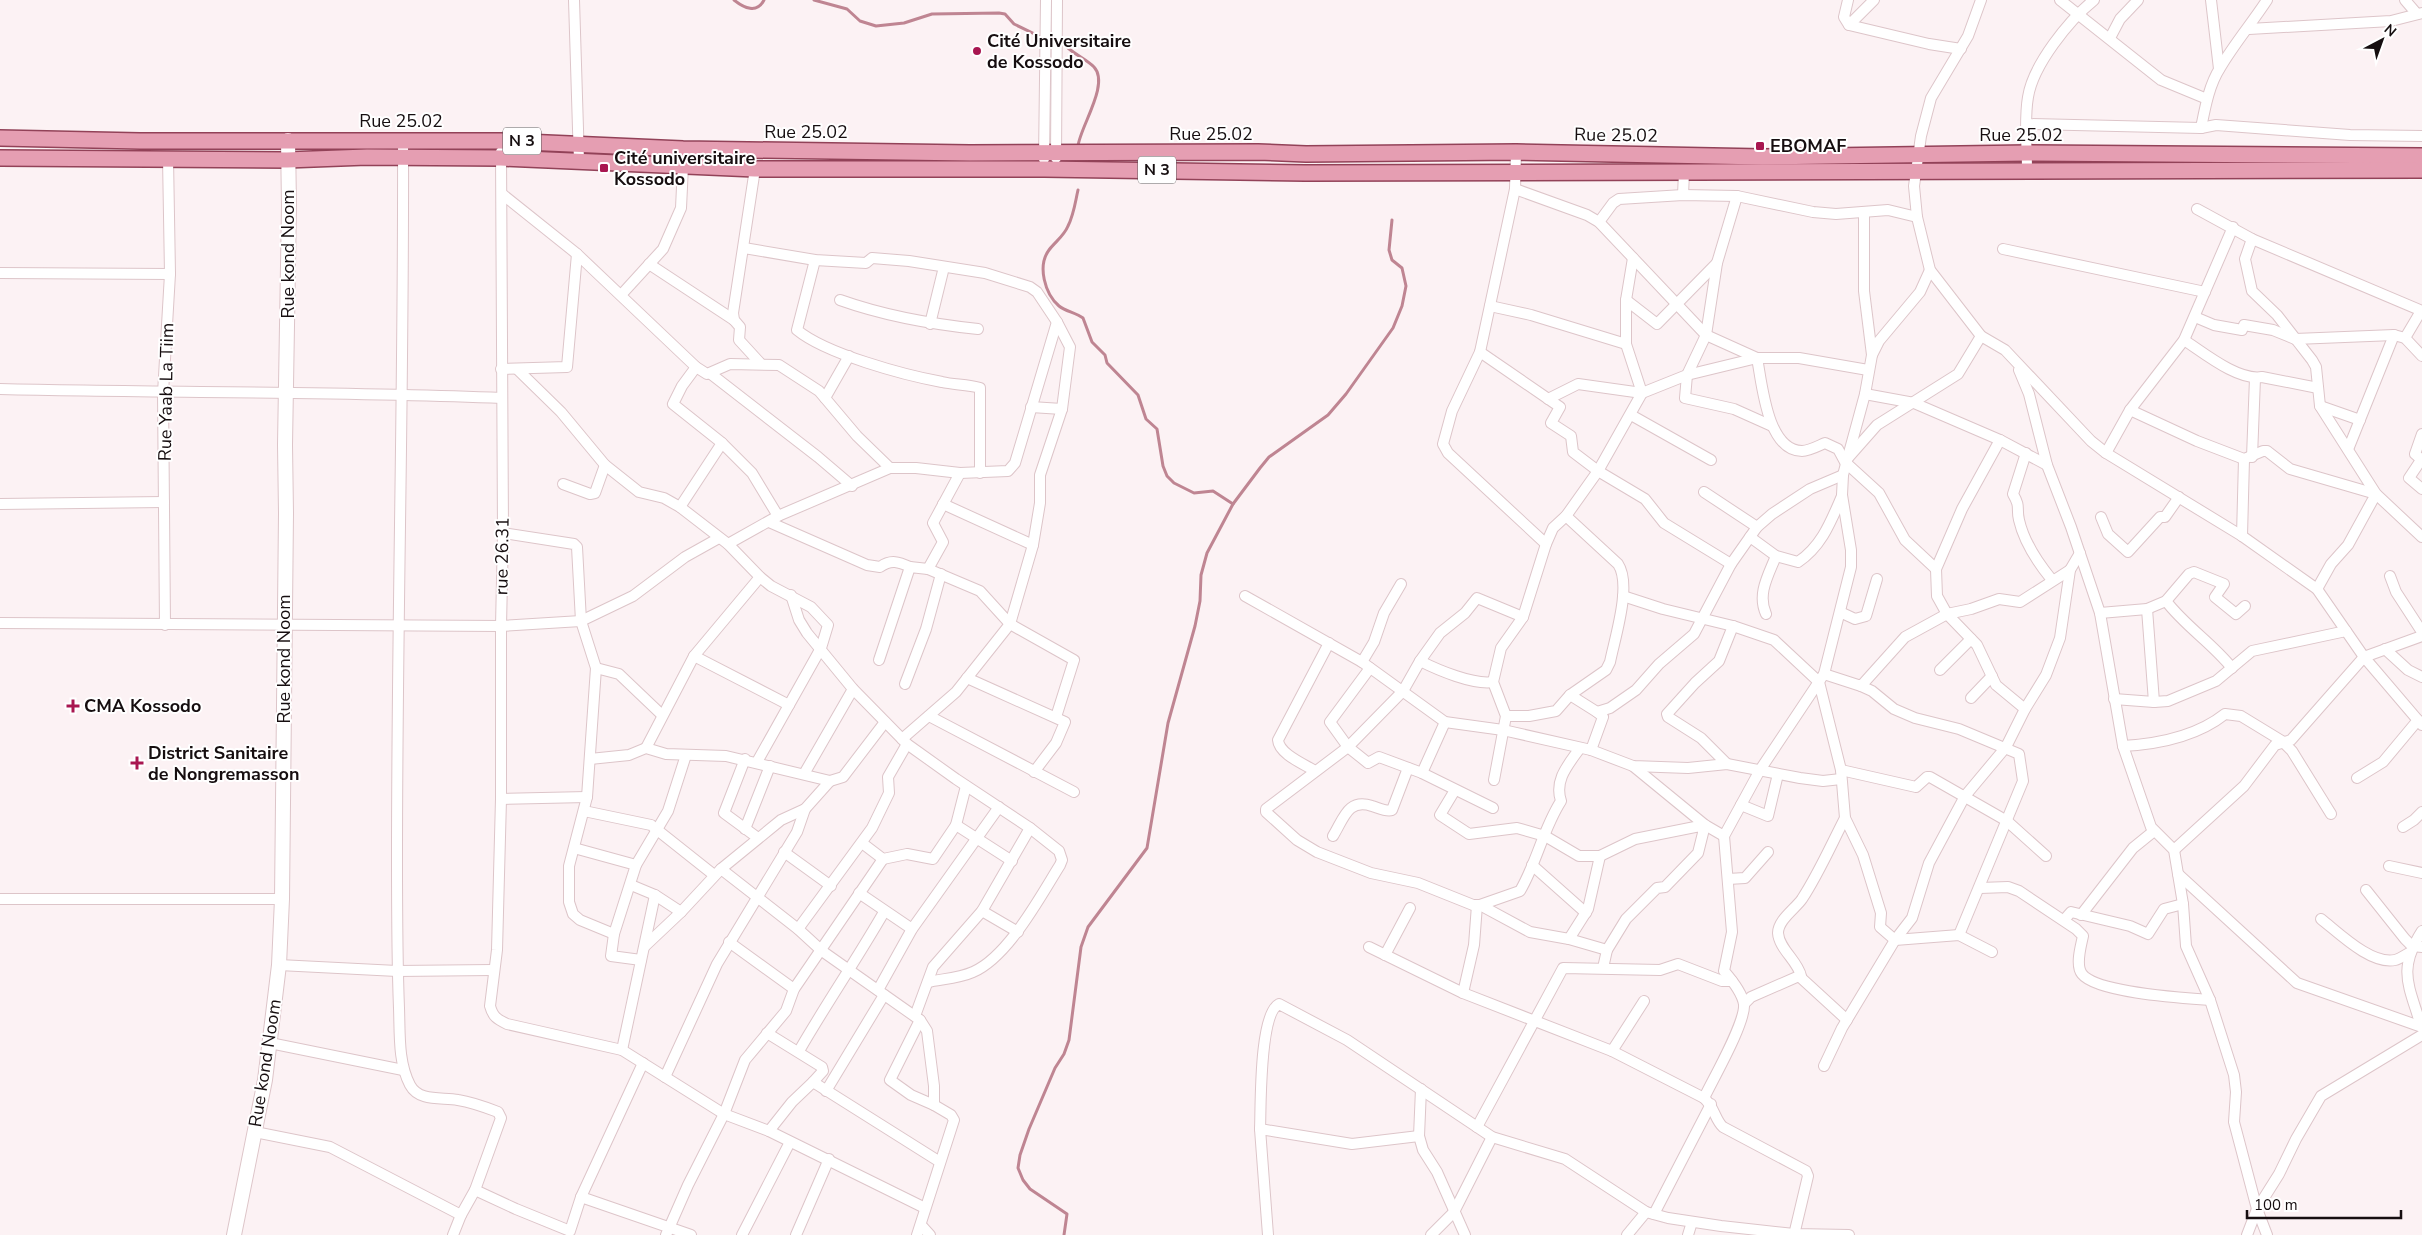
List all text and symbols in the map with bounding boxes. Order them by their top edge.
north arrow [2357,15,2407,65]
text: N [2380,20,2400,41]
place label: Cité Universitaire de Kossodo [987,29,1131,74]
marker: Cité Universitaire de Kossodo [971,45,983,57]
street label: Rue 25.02 [359,109,443,133]
street label: Rue 25.02 [764,120,848,144]
street label: Rue 25.02 [1169,122,1253,146]
street label: Rue 25.02 [1574,122,1658,148]
street label: Rue 25.02 [1979,123,2063,147]
road number: N 3 [503,128,541,154]
place label: EBOMAF [1770,134,1846,158]
marker: EBOMAF [1754,140,1766,152]
place label: Cité universitaire Kossodo [614,146,755,191]
road number: N 3 [1138,156,1176,184]
marker: Cité universitaire Kossodo [598,162,610,174]
street label: Rue kond Noom [276,189,300,319]
street label: Rue Yaab La Tiim [153,323,179,461]
street label: rue 26.31 [489,517,515,595]
street label: Rue kond Noom [272,594,296,724]
place label: CMA Kossodo [84,694,201,718]
marker: CMA Kossodo [66,699,80,713]
place label: District Sanitaire de Nongremasson [148,741,299,786]
marker: District Sanitaire de Nongremasson [130,756,144,770]
street label: Rue kond Noom [243,997,287,1129]
scale bar [2247,1188,2401,1220]
text: 100 m [2254,1195,2298,1215]

